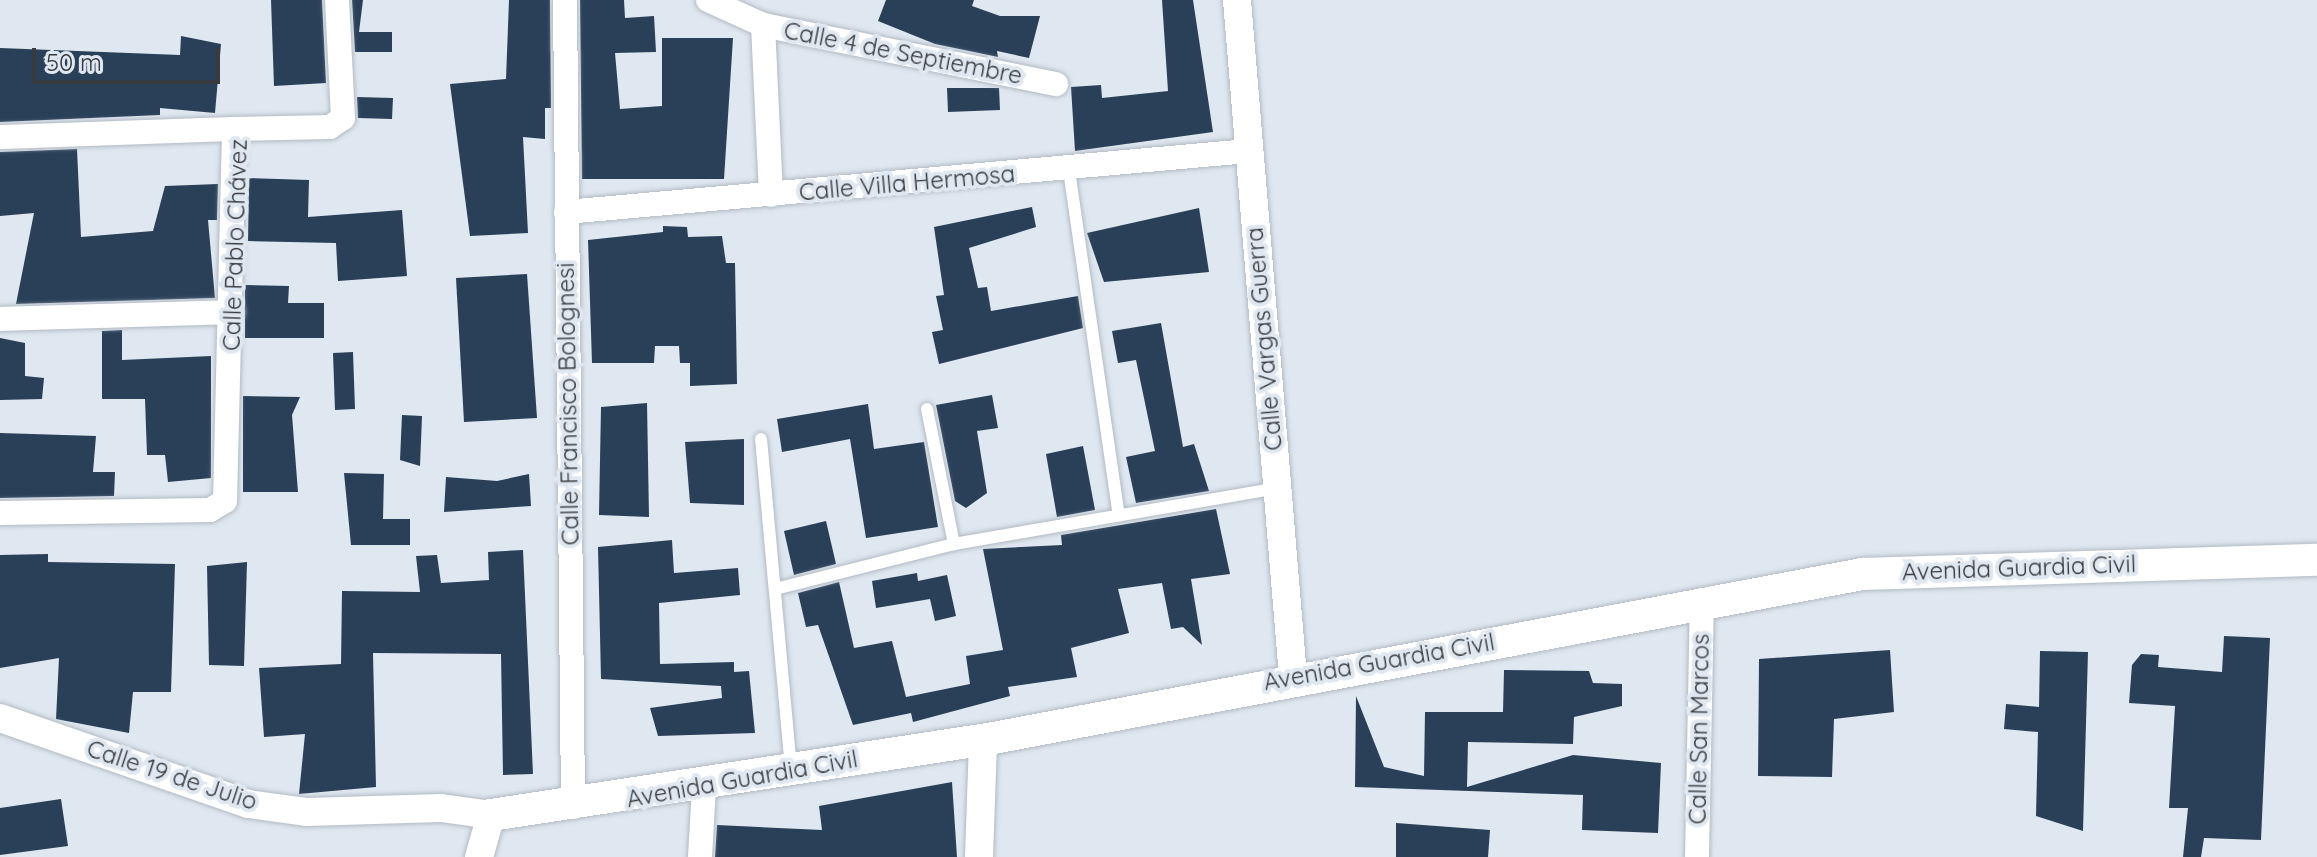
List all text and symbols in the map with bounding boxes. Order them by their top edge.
street label: Calle 4 de Septiembre [781,16,1025,90]
scale bar [36,32,224,82]
text: 50 m [46,47,102,77]
street label: Calle Pablo Chávez [217,139,253,351]
street label: Calle Villa Hermosa [798,159,1016,207]
street label: Calle Vargas Guerra [1240,226,1288,452]
street label: Calle Francisco Bolognesi [551,262,585,546]
street label: Avenida Guardia Civil [1901,550,2137,586]
street label: Avenida Guardia Civil [1261,627,1497,697]
street label: Calle San Marcos [1683,633,1715,825]
street label: Calle 19 de Julio [83,734,261,816]
street label: Avenida Guardia Civil [624,744,860,814]

